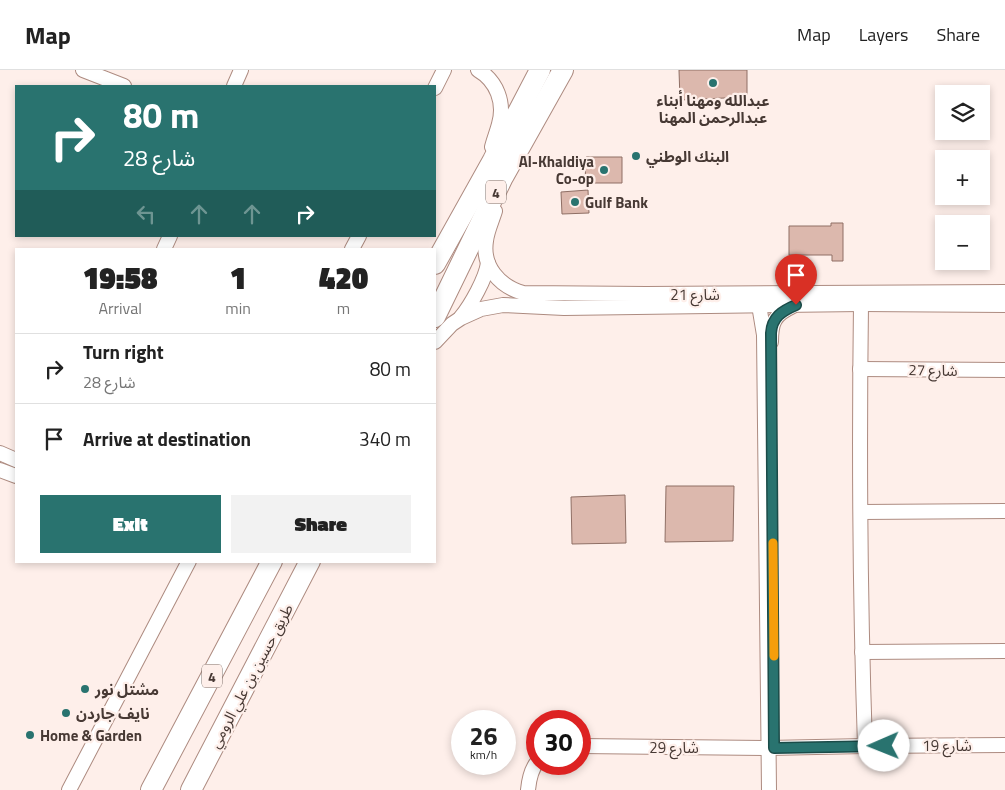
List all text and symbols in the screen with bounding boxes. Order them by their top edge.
text: Map [25,17,71,53]
text: Map [797,21,831,48]
text: Layers [859,21,908,48]
text: Share [936,21,980,48]
marker: عبدالله ومهنا أبناء عبدالرحمن المهنا [707,77,719,89]
map controls [935,85,990,270]
button: layers [935,85,990,140]
text: 80 m [123,88,199,142]
place label: عبدالله ومهنا أبناء عبدالرحمن المهنا [656,89,770,129]
icon: right [40,105,105,170]
text: شارع 28 [123,141,195,175]
place label: البنك الوطني [646,145,729,168]
place label: Al-Khaldiya Co-op [519,150,594,190]
marker: البنك الوطني [630,150,642,162]
button: + [935,150,990,205]
marker: Al-Khaldiya Co-op [598,164,610,176]
road number: 4 [486,180,506,204]
place label: Gulf Bank [585,191,648,214]
marker: Gulf Bank [569,196,581,208]
icon: left [132,200,160,228]
icon: ahead [185,200,213,228]
icon: ahead [238,200,266,228]
icon: right [291,200,319,228]
button: − [935,215,990,270]
pin [775,254,817,305]
text: 19:58 [83,255,157,301]
text: 1 [230,255,246,301]
text: 420 [319,255,368,301]
icon: arrive [782,261,810,289]
street label: شارع 21 [670,283,720,307]
text: Arrival [98,296,142,320]
text: min [225,296,251,320]
text: m [337,296,350,320]
text: Turn right [83,337,164,366]
text: 80 m [370,354,411,383]
icon: right [40,355,68,383]
street label: شارع 27 [908,358,958,383]
text: شارع 28 [83,370,136,394]
text: Arrive at destination [83,424,251,453]
text: 340 m [359,424,411,453]
icon: arrive [40,425,68,453]
button: Exit [40,495,221,553]
button: Share [231,495,411,553]
street label: طريق حسين بن علي الرومي [203,600,299,753]
road number: 4 [202,664,222,688]
place label: مشتل نور [94,678,159,701]
marker: مشتل نور [79,683,91,695]
place label: نايف جاردن [76,702,150,725]
marker: نايف جاردن [60,707,72,719]
speed limit sign: 30 [526,710,591,775]
text: 26 [469,717,498,755]
position arrow [857,719,909,771]
place label: Home & Garden [40,724,142,747]
marker: Home & Garden [24,729,36,741]
street label: شارع 19 [922,734,972,758]
street label: شارع 29 [649,736,699,760]
text: km/h [470,745,497,764]

